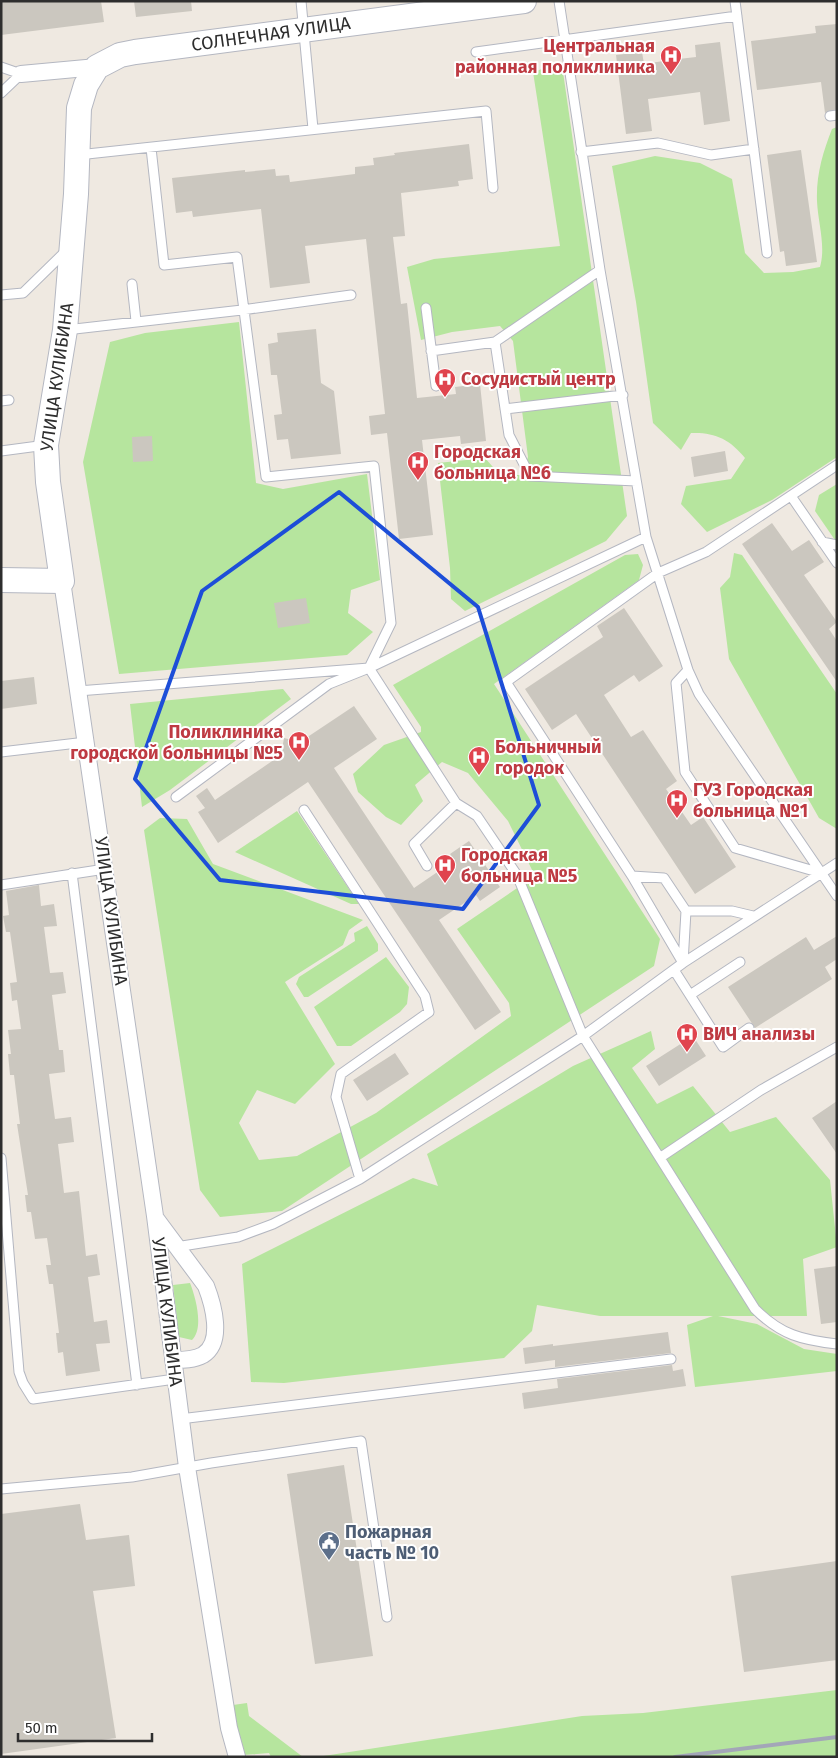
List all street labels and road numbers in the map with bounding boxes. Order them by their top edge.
street label: СОЛНЕЧНАЯ УЛИЦА [190,12,353,56]
street label: УЛИЦА КУЛИБИНА [36,301,78,453]
street label: УЛИЦА КУЛИБИНА [90,835,132,987]
street label: УЛИЦА КУЛИБИНА [147,1236,187,1388]

